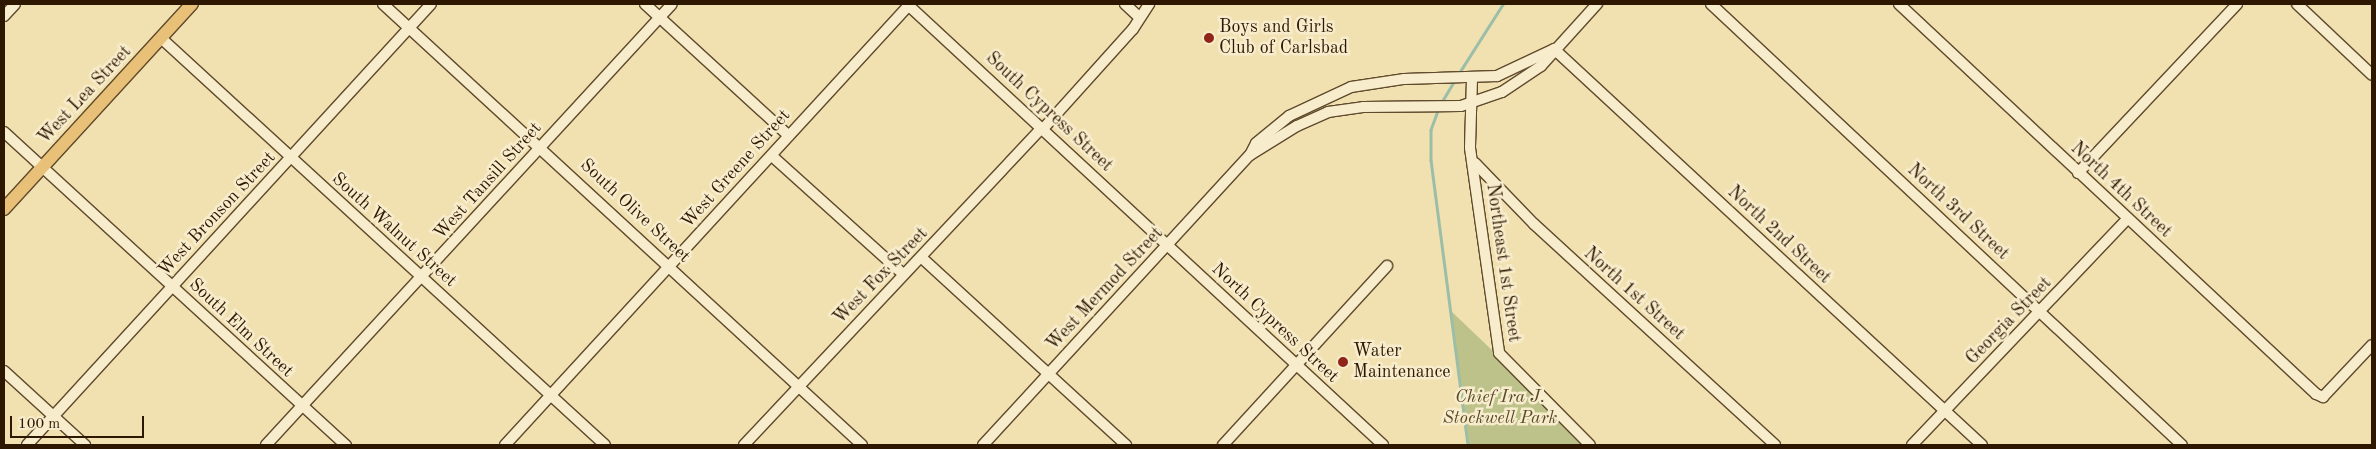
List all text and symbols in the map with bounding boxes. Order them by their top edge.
place label: Boys and Girls Club of Carlsbad [1219,17,1348,59]
marker: Boys and Girls Club of Carlsbad [1203,32,1215,44]
street label: West Lea Street [34,41,136,149]
street label: South Cypress Street [981,48,1117,176]
street label: West Greene Street [677,105,795,233]
street label: West Tansill Street [430,118,546,244]
street label: North 4th Street [2066,138,2176,242]
street label: West Bronson Street [154,147,280,281]
street label: South Olive Street [575,154,695,268]
street label: North 3rd Street [1903,159,2013,265]
street label: South Walnut Street [327,168,461,292]
street label: Northeast 1st Street [1481,182,1525,344]
street label: North 2nd Street [1723,182,1835,288]
street label: West Fox Street [829,223,933,329]
street label: West Mermod Street [1042,223,1168,355]
street label: North 1st Street [1579,243,1689,345]
street label: North Cypress Street [1207,258,1343,388]
street label: Georgia Street [1962,273,2056,369]
street label: South Elm Street [184,274,298,382]
place label: Water Maintenance [1353,341,1451,384]
marker: Water Maintenance [1337,356,1349,368]
park label: Chief Ira J. Stockwell Park [1443,387,1557,429]
scale bar [12,406,146,438]
text: 100 m [18,417,60,432]

